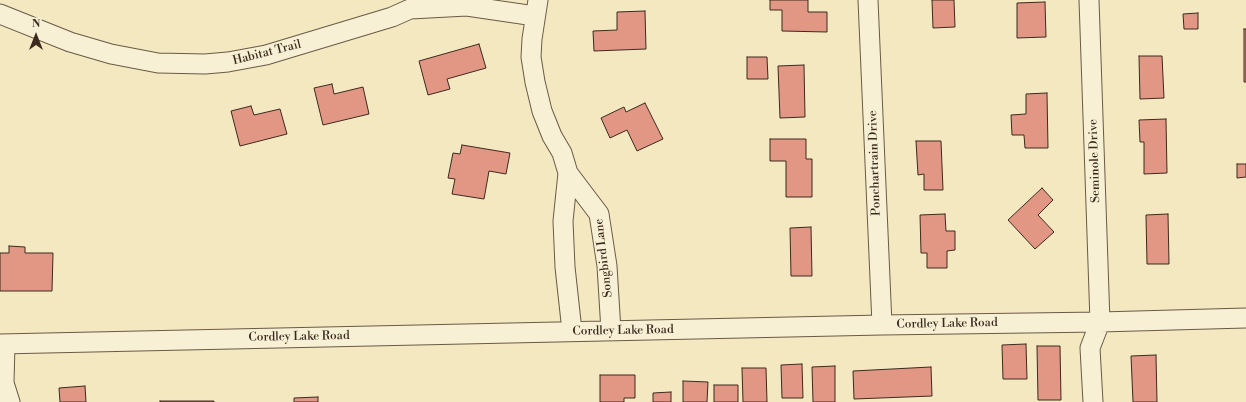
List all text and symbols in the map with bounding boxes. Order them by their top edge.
north arrow [16,16,56,56]
text: N [32,17,40,31]
street label: Habitat Trail [231,38,303,68]
street label: Ponchartrain Drive [866,110,884,216]
street label: Seminole Drive [1086,119,1104,203]
street label: Songbird Lane [592,218,616,298]
street label: Cordley Lake Road [896,316,998,332]
street label: Cordley Lake Road [572,323,674,339]
street label: Cordley Lake Road [248,329,350,345]

